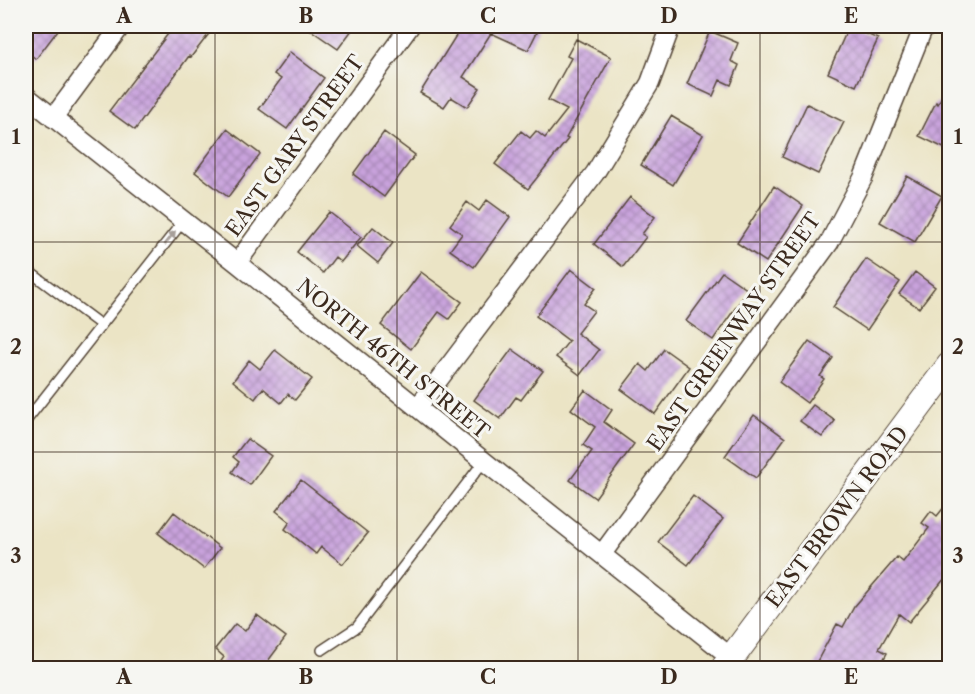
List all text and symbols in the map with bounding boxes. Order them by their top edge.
text: A [115,4,132,28]
text: B [299,4,314,28]
text: C [480,4,496,28]
text: D [660,4,678,28]
text: E [844,4,858,28]
street label: EAST GARY STREET [220,50,369,241]
text: 1 [12,125,21,149]
text: 1 [954,125,963,149]
street label: EAST GREENWAY STREET [642,207,826,456]
one-way arrow [164,230,176,245]
street label: NORTH 46TH STREET [292,273,495,444]
text: 2 [10,335,22,359]
text: 2 [952,335,964,359]
street label: EAST BROWN ROAD [760,421,913,612]
text: 3 [10,544,22,568]
text: 3 [952,544,964,568]
text: A [115,665,132,689]
text: B [299,665,314,689]
text: C [480,665,496,689]
text: D [660,665,678,689]
text: E [844,665,858,689]

